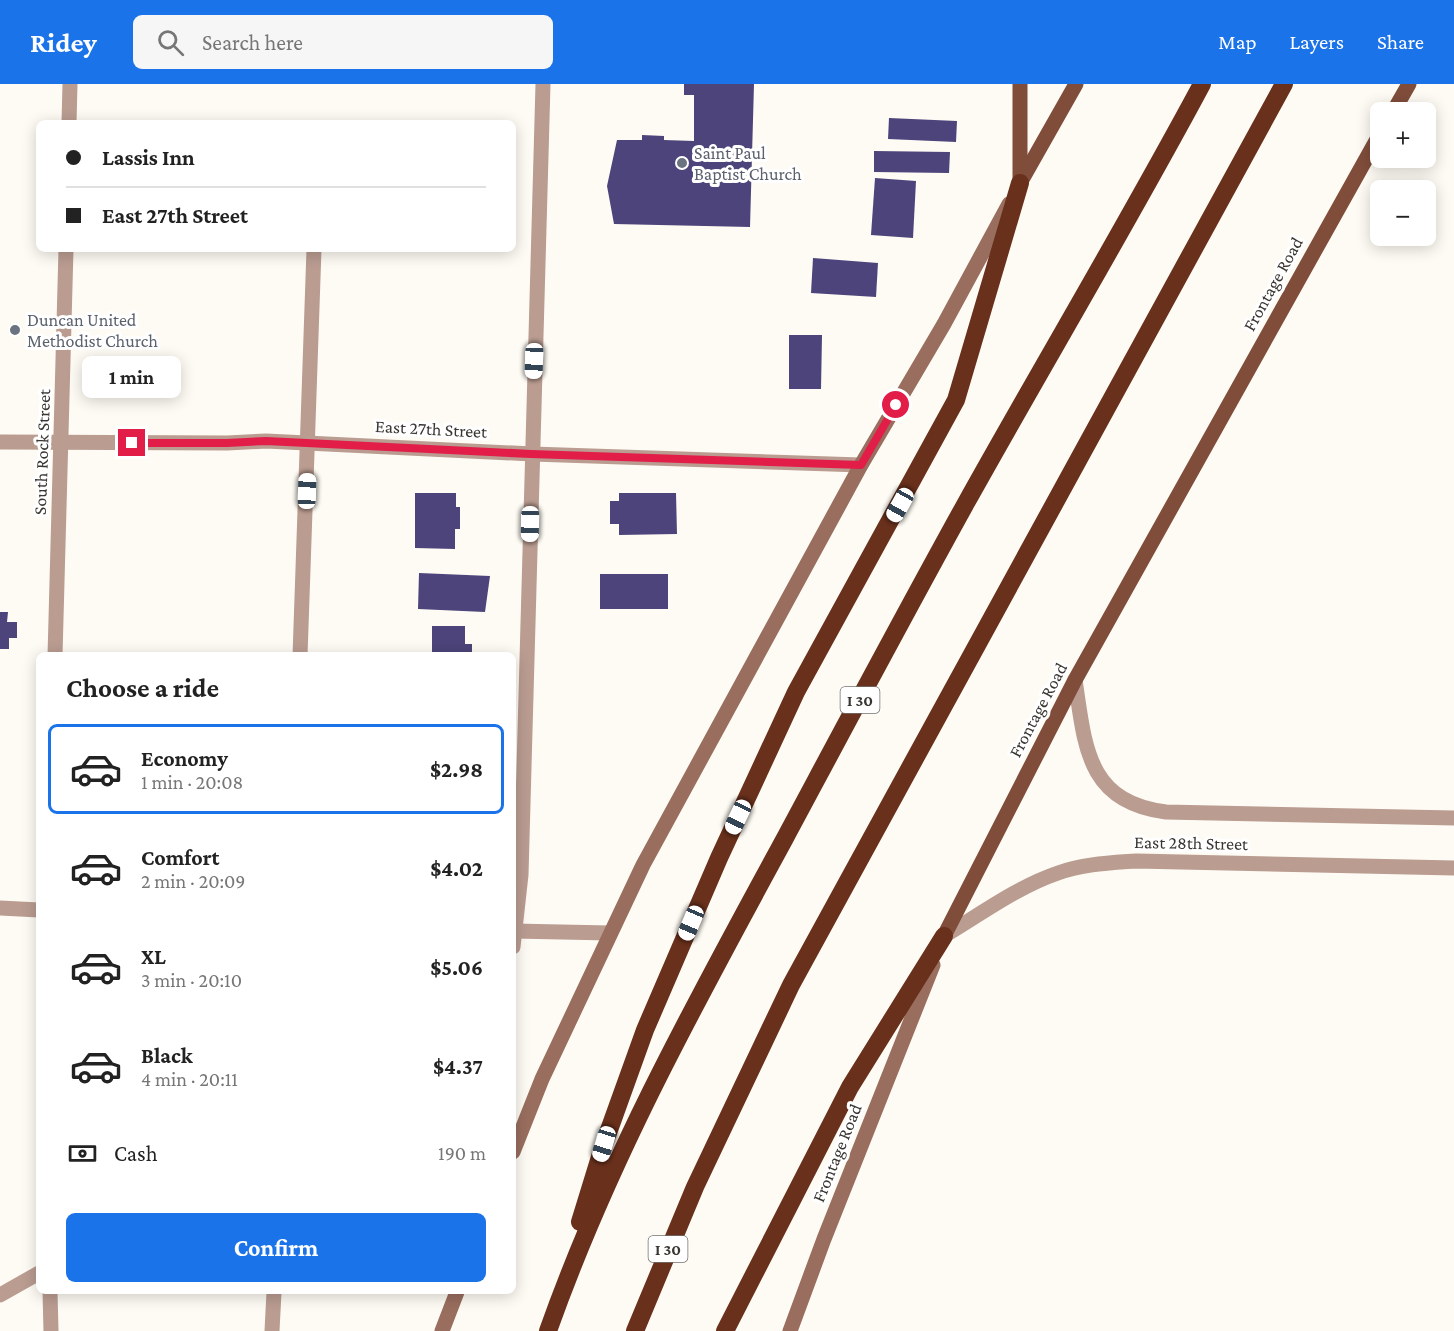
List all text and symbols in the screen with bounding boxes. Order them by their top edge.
search box [133,15,553,69]
icon: search [154,26,187,59]
text: Ridey [30,27,97,58]
text: Search here [202,30,303,55]
text: Map [1218,30,1257,54]
text: Layers [1290,30,1344,54]
text: Share [1377,30,1424,54]
map controls [1370,102,1436,246]
button: + [1370,102,1436,168]
place label: Saint Paul Baptist Church [694,143,802,184]
text: Lassis Inn [102,145,195,170]
marker: Saint Paul Baptist Church [675,156,689,170]
button: − [1370,180,1436,246]
text: East 27th Street [102,203,248,228]
street label: Frontage Road [1239,233,1307,334]
place label: Duncan United Methodist Church [27,310,158,351]
marker: Duncan United Methodist Church [8,323,22,337]
car [524,343,544,379]
callout: 1 min [82,356,182,398]
text: 1 min [109,366,154,388]
street label: South Rock Street [30,388,54,515]
route start [882,391,909,418]
street label: East 27th Street [374,416,489,442]
route end [118,429,145,456]
car [297,473,317,509]
car [883,485,917,525]
car [521,506,539,542]
street label: Frontage Road [1005,659,1071,761]
text: Choose a ride [66,673,219,703]
road number: I 30 [840,687,880,713]
icon: car [69,742,123,796]
text: Economy [141,746,228,771]
text: $2.98 [430,757,483,782]
text: 1 min · 20:08 [141,771,243,793]
car [722,797,754,837]
street label: East 28th Street [1134,832,1249,854]
icon: car [69,841,123,895]
text: Comfort [141,845,219,870]
text: $4.02 [430,856,483,881]
text: 2 min · 20:09 [141,870,246,892]
car [676,903,706,943]
icon: car [69,940,123,994]
text: XL [141,944,166,969]
text: $5.06 [430,955,483,980]
text: 3 min · 20:10 [141,969,242,991]
icon: car [69,1039,123,1093]
text: Black [141,1043,193,1068]
text: $4.37 [433,1054,483,1079]
text: 4 min · 20:11 [141,1068,238,1090]
street label: Frontage Road [808,1101,866,1205]
car [590,1124,618,1164]
icon: cash [66,1137,99,1170]
text: Cash [114,1141,158,1166]
text: 190 m [438,1142,486,1164]
button: Confirm [66,1213,486,1282]
road number: I 30 [648,1236,688,1262]

